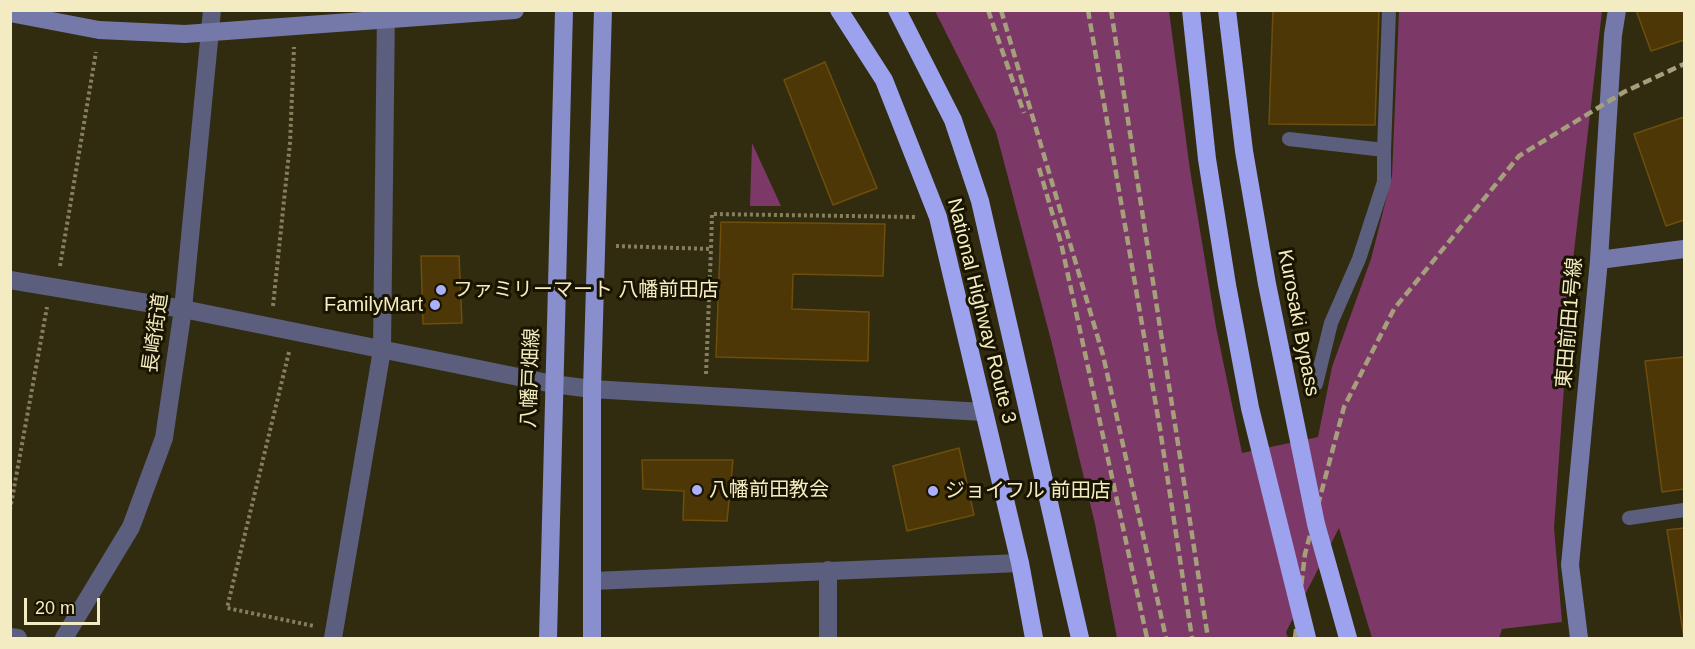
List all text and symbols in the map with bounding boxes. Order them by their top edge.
street label: National Highway Route 3 [941,196,1021,426]
street label: Kurosaki Bypass [1272,248,1324,398]
street label: 東田前田1号線 [1552,257,1588,389]
place label: ファミリーマート 八幡前田店 [453,278,719,302]
marker: ファミリーマート 八幡前田店 [434,283,448,297]
street label: 長崎街道 [139,292,173,374]
place label: FamilyMart [324,293,423,317]
marker: FamilyMart [428,298,442,312]
street label: 八幡戸畑線 [517,328,545,428]
place label: 八幡前田教会 [709,478,829,502]
place label: ジョイフル 前田店 [945,479,1111,503]
marker: 八幡前田教会 [690,483,704,497]
marker: ジョイフル 前田店 [926,484,940,498]
scale bar [27,586,104,624]
text: 20 m [35,598,75,618]

